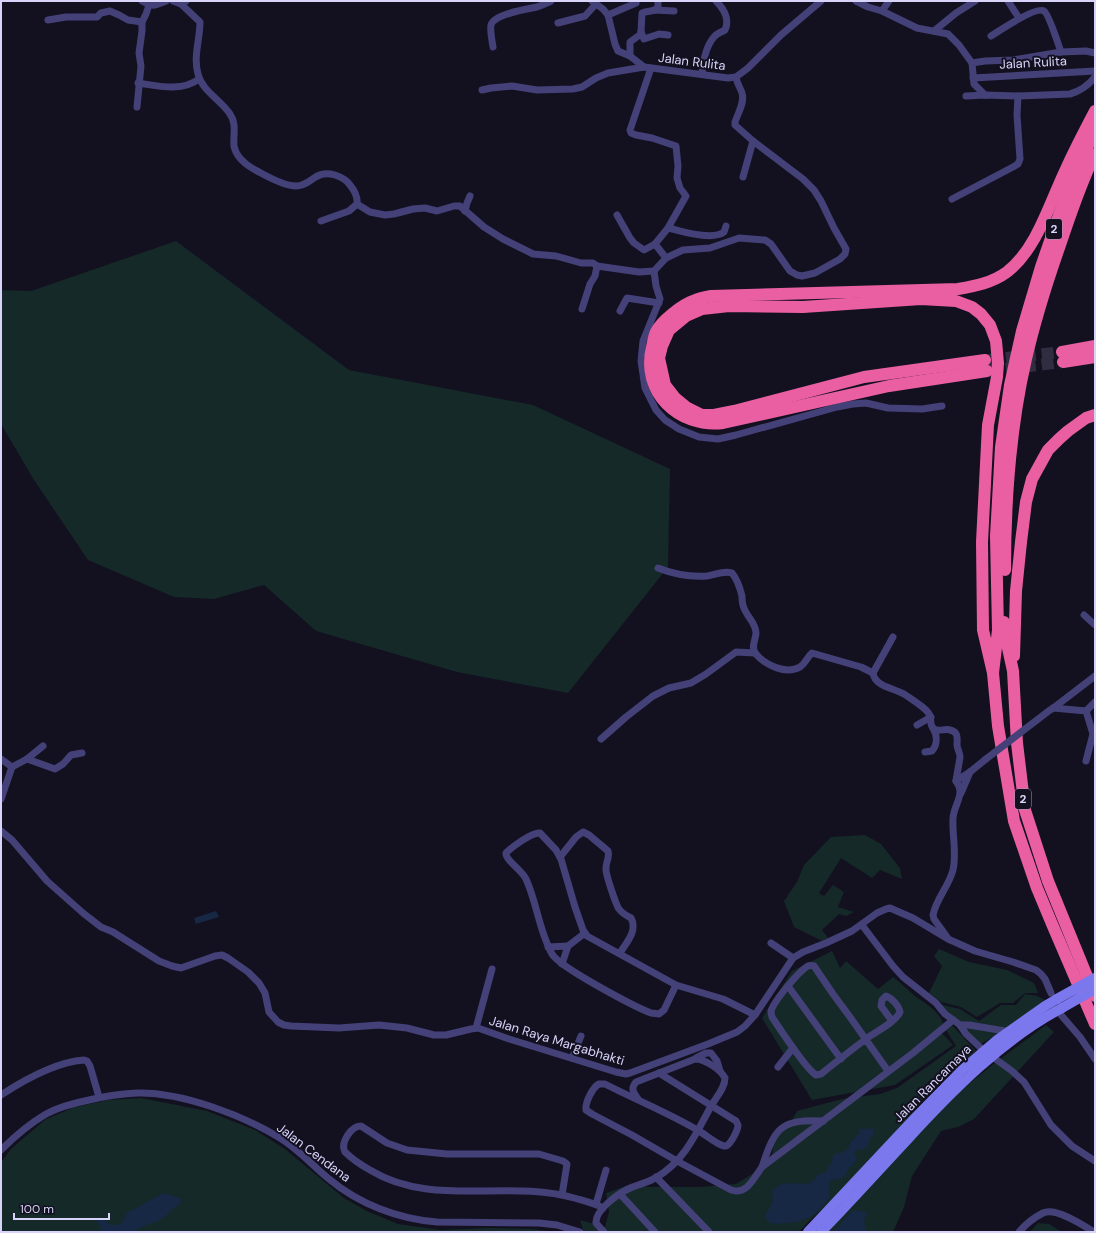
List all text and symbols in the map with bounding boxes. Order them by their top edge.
street label: Jalan Rulita [657,49,727,74]
street label: Jalan Rulita [999,52,1067,73]
road number: 2 [1046,219,1062,239]
road number: 2 [1015,789,1031,809]
street label: Jalan Raya Margabhakti [487,1012,627,1069]
street label: Jalan Rancamaya [890,1041,975,1126]
street label: Jalan Cendana [273,1119,354,1186]
scale bar [14,1195,109,1221]
text: 100 m [20,1201,54,1217]

